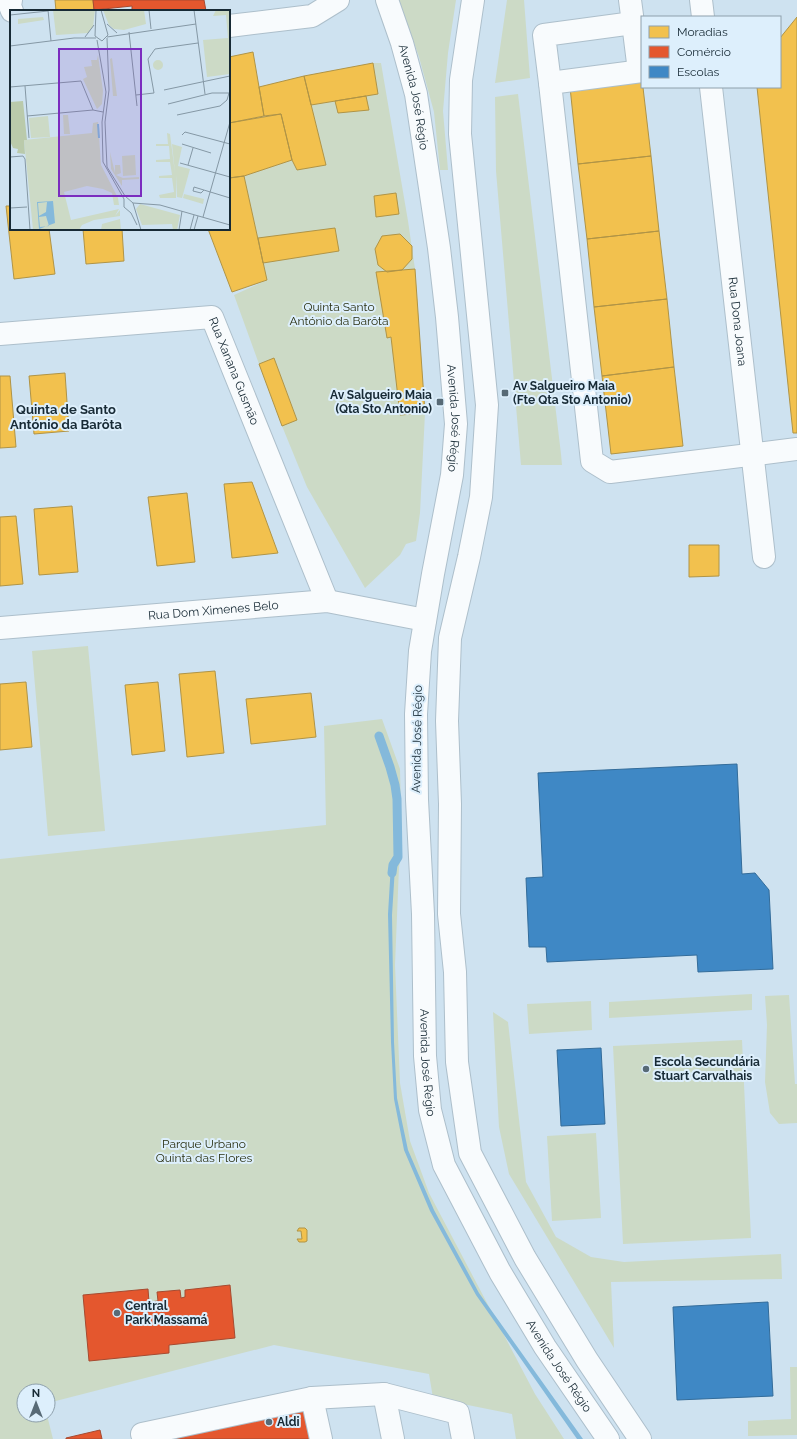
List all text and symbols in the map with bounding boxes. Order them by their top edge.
inset map [10,10,230,230]
legend [641,16,781,88]
text: Moradias [677,25,728,39]
street label: Avenida José Régio [396,43,431,151]
text: Comércio [677,45,731,59]
text: Escolas [677,65,720,79]
street label: Rua Dona Joana [725,276,749,367]
park label: Quinta Santo António da Barôta [289,300,389,328]
street label: Rua Xanana Gusmão [206,315,262,427]
street label: Avenida José Régio [444,364,463,472]
place label: Av Salgueiro Maia (Fte Qta Sto Antonio) [513,379,632,407]
place label: Av Salgueiro Maia (Qta Sto Antonio) [330,388,432,416]
marker: Av Salgueiro Maia (Fte Qta Sto Antonio) [500,388,510,398]
marker: Av Salgueiro Maia (Qta Sto Antonio) [435,397,445,407]
district label: Quinta de Santo António da Barôta [10,402,123,432]
street label: Rua Dom Ximenes Belo [147,598,279,623]
street label: Avenida José Régio [409,685,425,793]
street label: Avenida José Régio [417,1009,438,1118]
place label: Escola Secundária Stuart Carvalhais [654,1055,760,1083]
marker: Escola Secundária Stuart Carvalhais [641,1064,651,1074]
park label: Parque Urbano Quinta das Flores [156,1137,252,1165]
place label: Central Park Massamá [125,1299,208,1327]
marker: Central Park Massamá [112,1308,122,1318]
street label: Avenida José Régio [523,1317,595,1415]
north arrow [16,1383,56,1423]
text: N [32,1387,40,1400]
place label: Aldi [277,1415,300,1429]
marker: Aldi [264,1417,274,1427]

